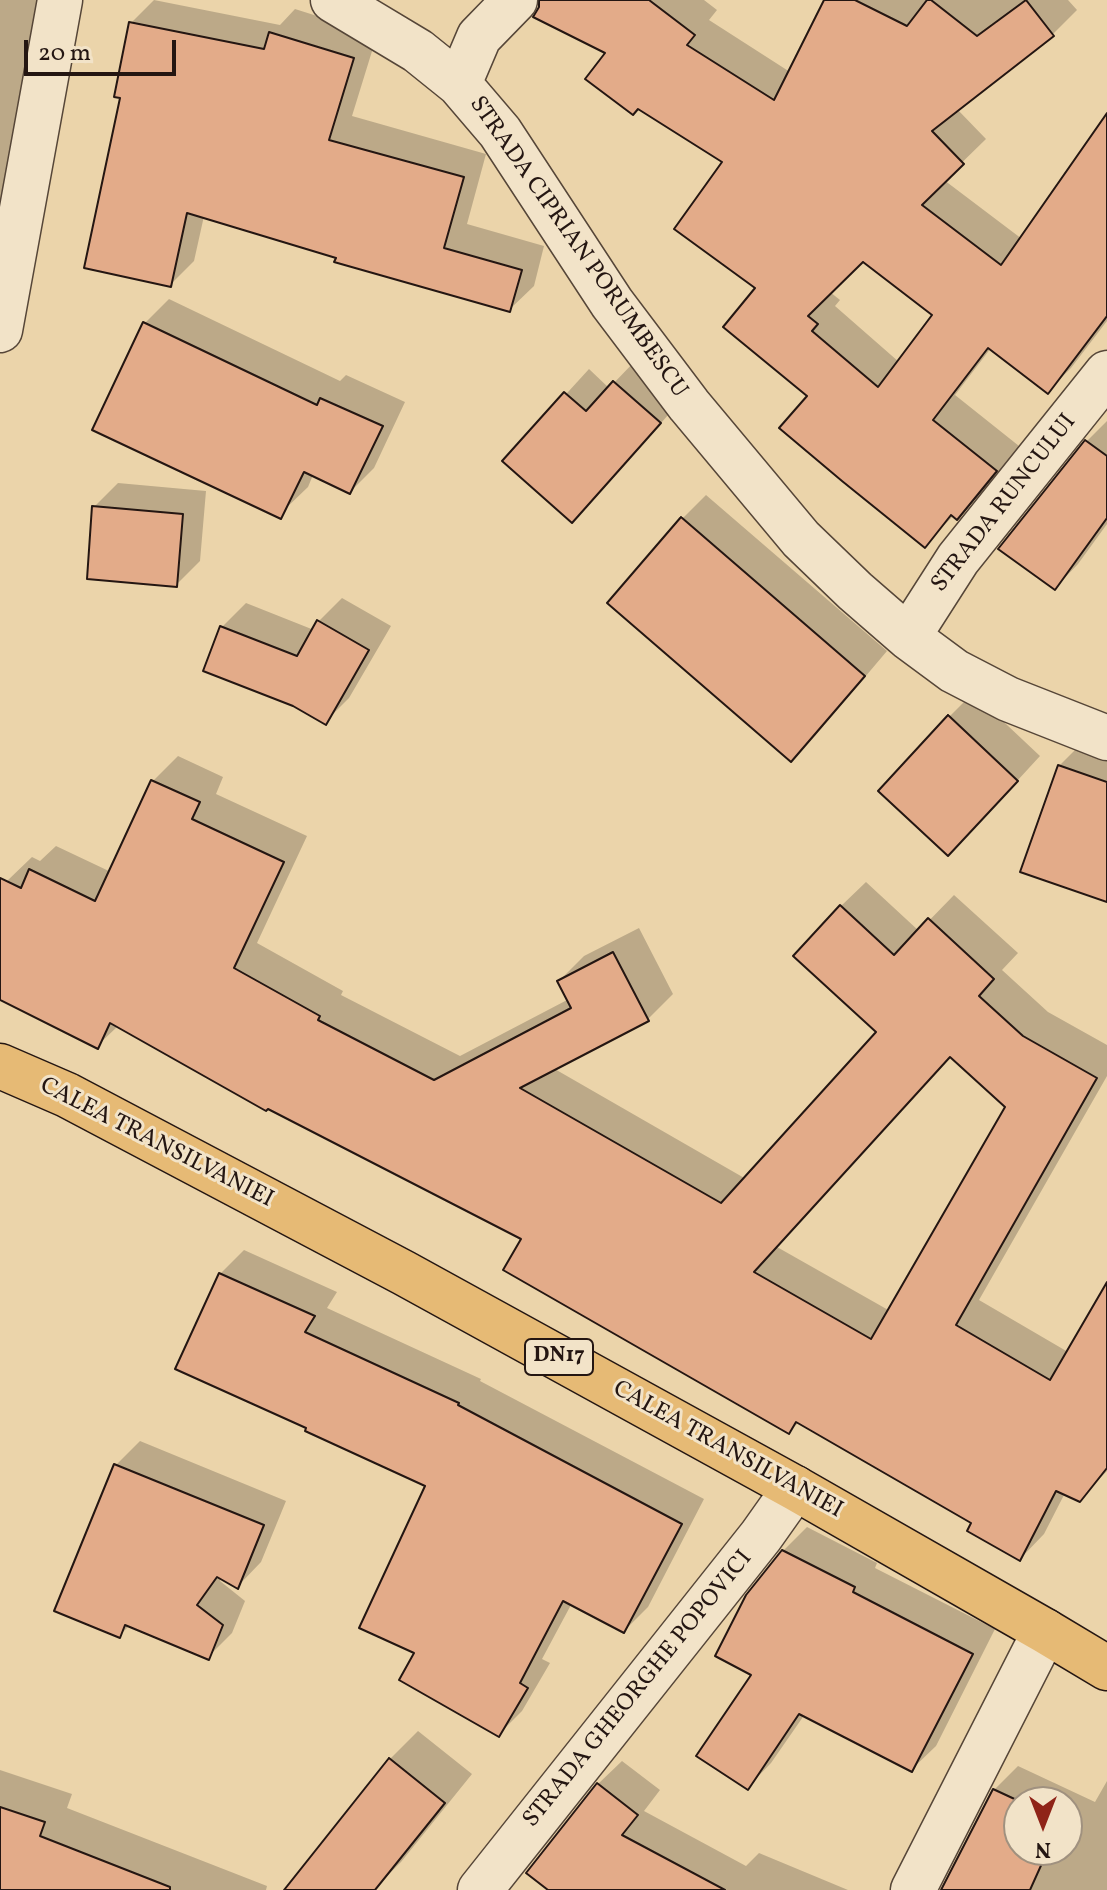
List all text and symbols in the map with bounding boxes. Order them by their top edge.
scale bar [28,24,180,74]
text: 20 m [38,37,91,71]
street label: STRADA CIPRIAN PORUMBESCU [462,92,692,404]
street label: STRADA RUNCULUI [926,409,1084,599]
street label: CALEA TRANSILVANIEI [34,1073,278,1215]
road number: DN17 [525,1339,593,1375]
street label: CALEA TRANSILVANIEI [607,1376,847,1526]
street label: STRADA GHEORGHE POPOVICI [518,1546,760,1834]
north arrow [1003,1786,1083,1866]
text: N [1035,1833,1051,1864]

